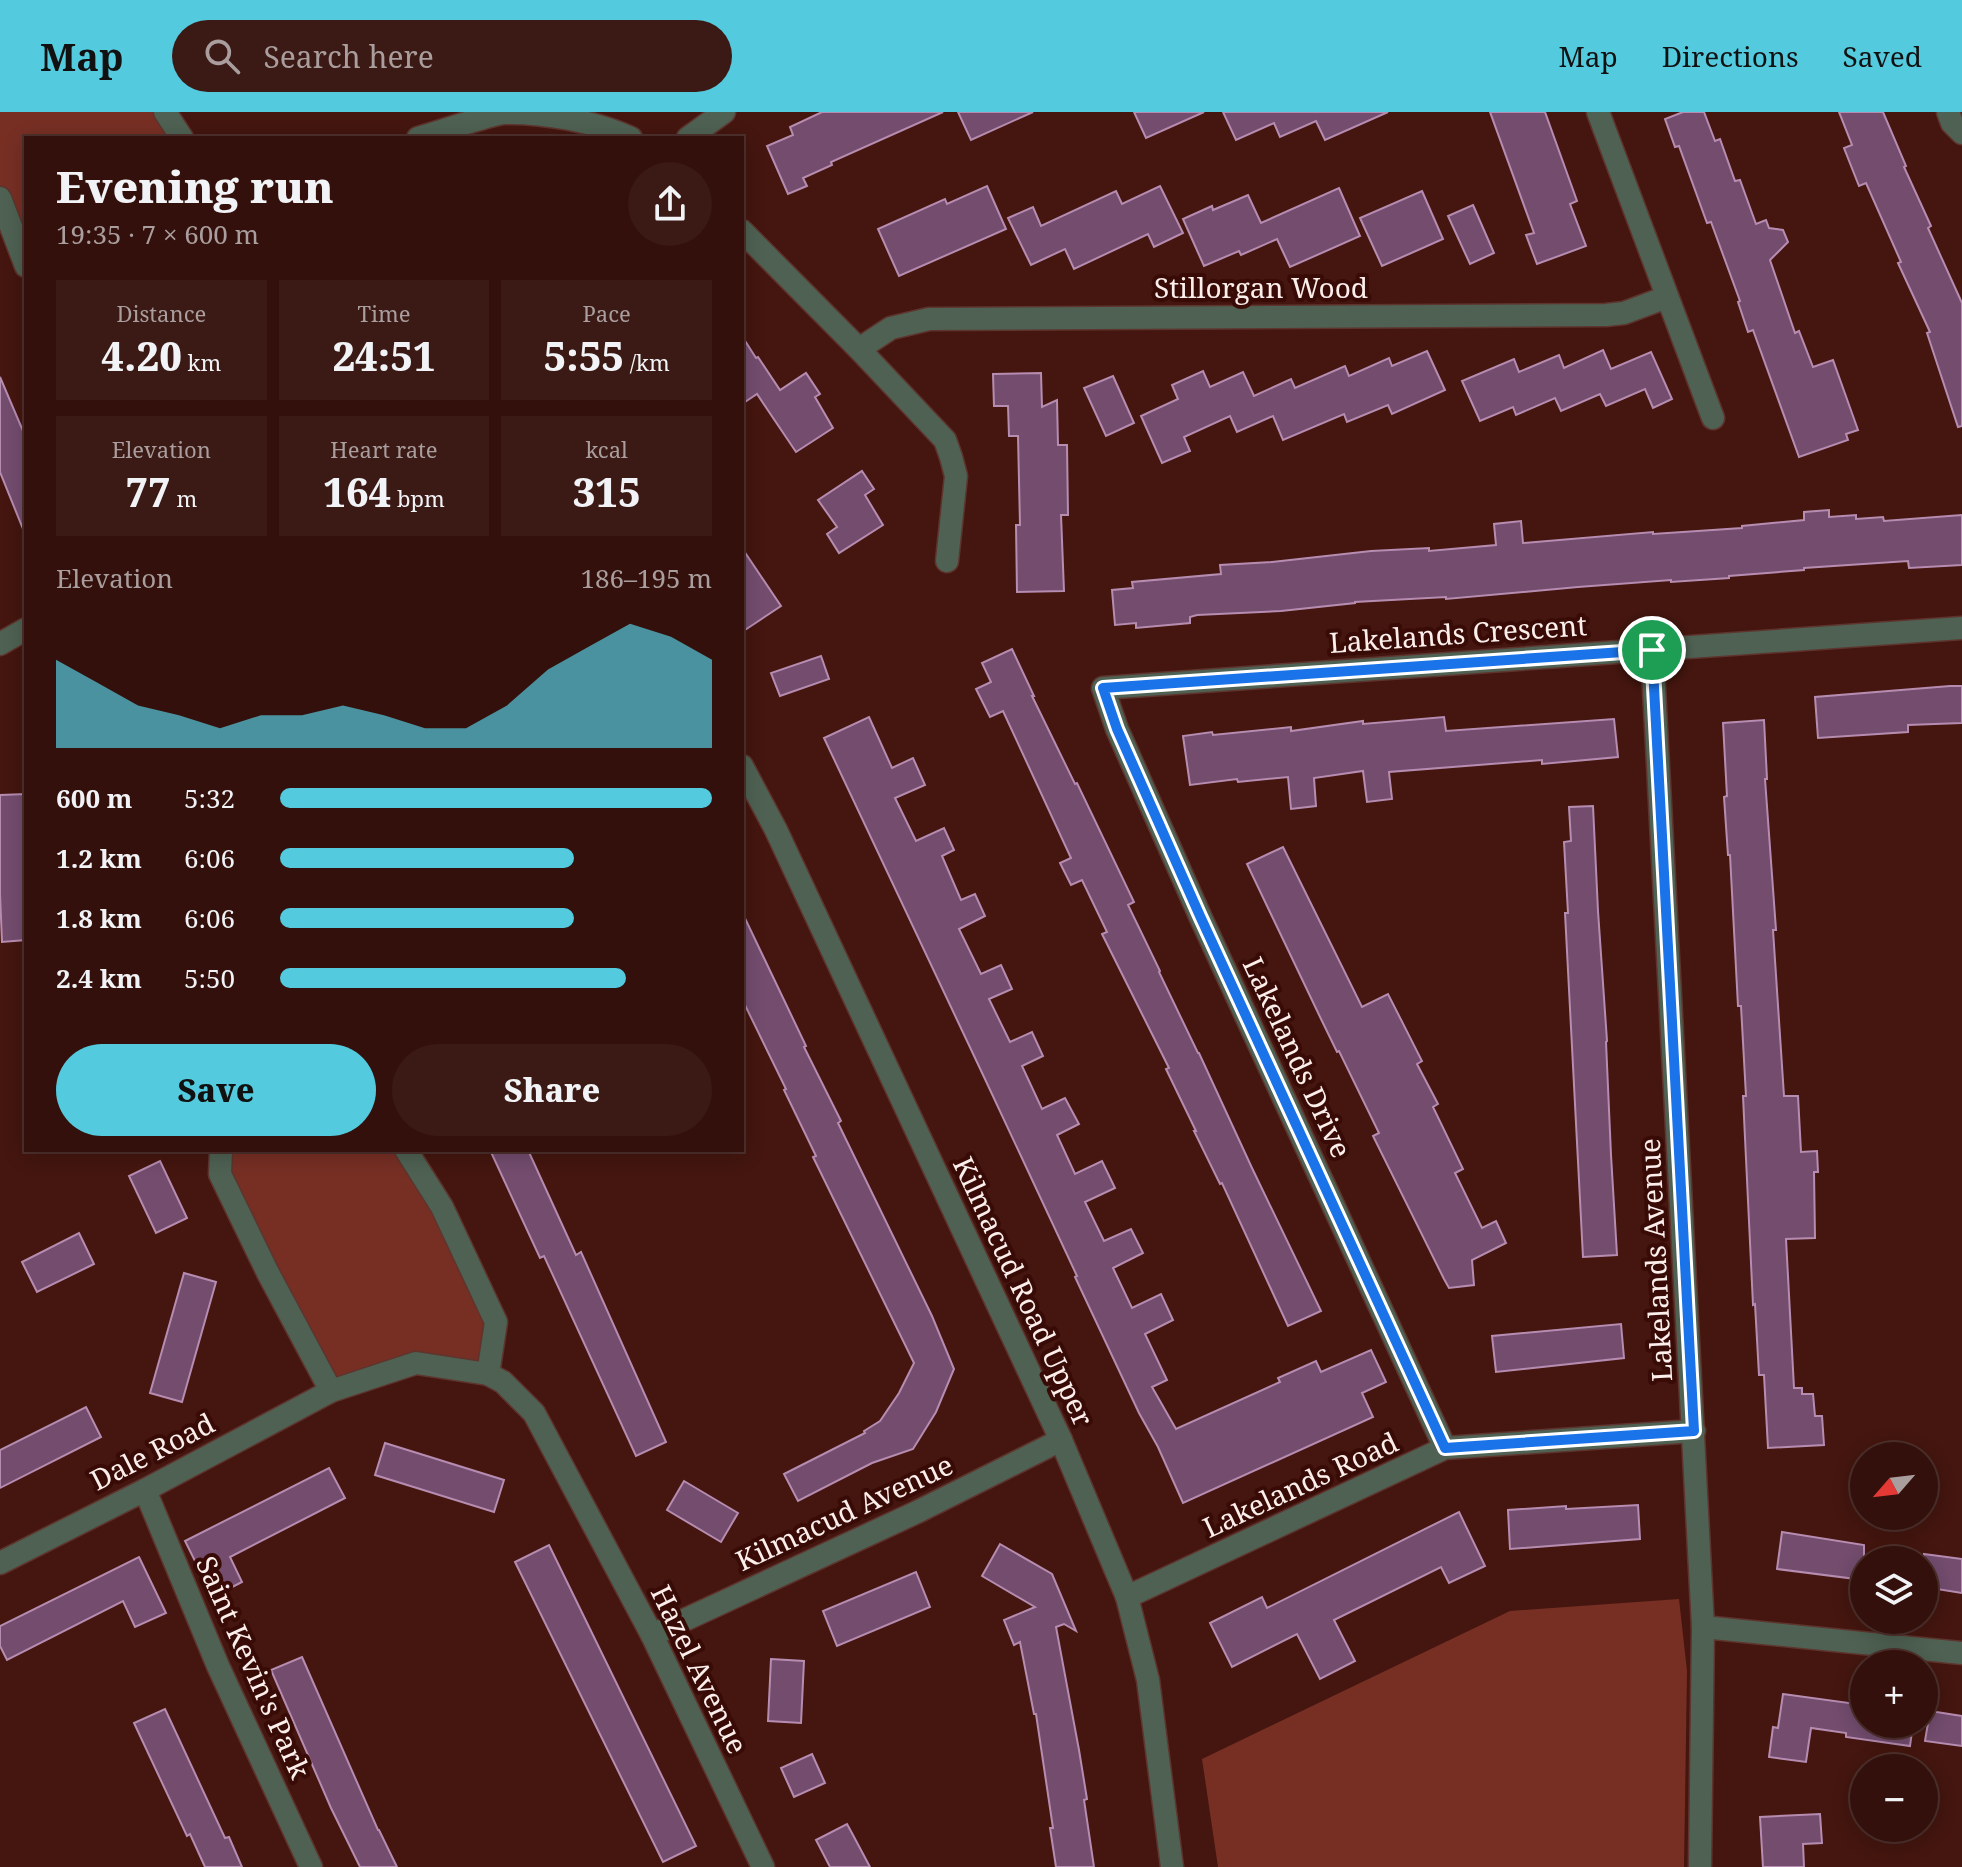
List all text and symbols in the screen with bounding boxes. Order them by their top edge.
search box [172,20,732,92]
text: Map [40,30,124,82]
icon: search [200,34,244,78]
text: Search here [264,36,434,77]
text: Map [1558,37,1618,75]
text: Directions [1662,37,1799,75]
text: Saved [1843,37,1922,75]
text: Evening run [56,156,334,216]
button: share [628,162,712,246]
text: 19:35 · 7 × 600 m [56,216,259,252]
street label: Stillorgan Wood [1154,268,1368,306]
text: Distance [116,298,206,328]
text: Time [357,298,411,328]
text: Pace [583,298,631,328]
text: 4.20 [101,328,182,383]
text: 24:51 [332,328,436,383]
text: 5:55 [544,328,624,383]
text: km [182,347,221,377]
text: /km [624,347,670,377]
text: Elevation [112,434,211,464]
text: Heart rate [330,434,438,464]
text: kcal [585,434,628,464]
text: 77 [125,464,171,519]
text: 164 [323,464,391,519]
text: 315 [573,464,641,519]
text: m [171,483,197,513]
text: bpm [391,483,445,513]
text: Elevation [56,560,173,596]
text: 186–195 m [580,560,712,596]
street label: Lakelands Crescent [1328,605,1588,661]
pin [1618,616,1686,684]
icon: arrive [1630,628,1674,672]
text: 600 m [56,780,132,816]
text: 5:32 [184,780,235,816]
text: 1.2 km [56,840,142,876]
text: 6:06 [184,840,235,876]
text: 1.8 km [56,900,142,936]
text: 6:06 [184,900,235,936]
street label: Lakelands Drive [1235,950,1361,1164]
text: 2.4 km [56,960,142,996]
text: 5:50 [184,960,235,996]
button: Save [56,1044,376,1136]
button: Share [392,1044,712,1136]
street label: Lakelands Avenue [1630,1137,1680,1383]
street label: Kilmacud Road Upper [945,1150,1103,1432]
street label: Dale Road [83,1404,221,1498]
street label: Lakelands Road [1196,1422,1404,1546]
north arrow [1850,1442,1938,1530]
map controls [1850,1442,1938,1842]
street label: Kilmacud Avenue [729,1445,959,1579]
button: layers [1850,1546,1938,1634]
street label: Saint Kevin's Park [188,1550,320,1785]
street label: Hazel Avenue [643,1578,757,1760]
button: + [1850,1650,1938,1738]
button: − [1850,1754,1938,1842]

